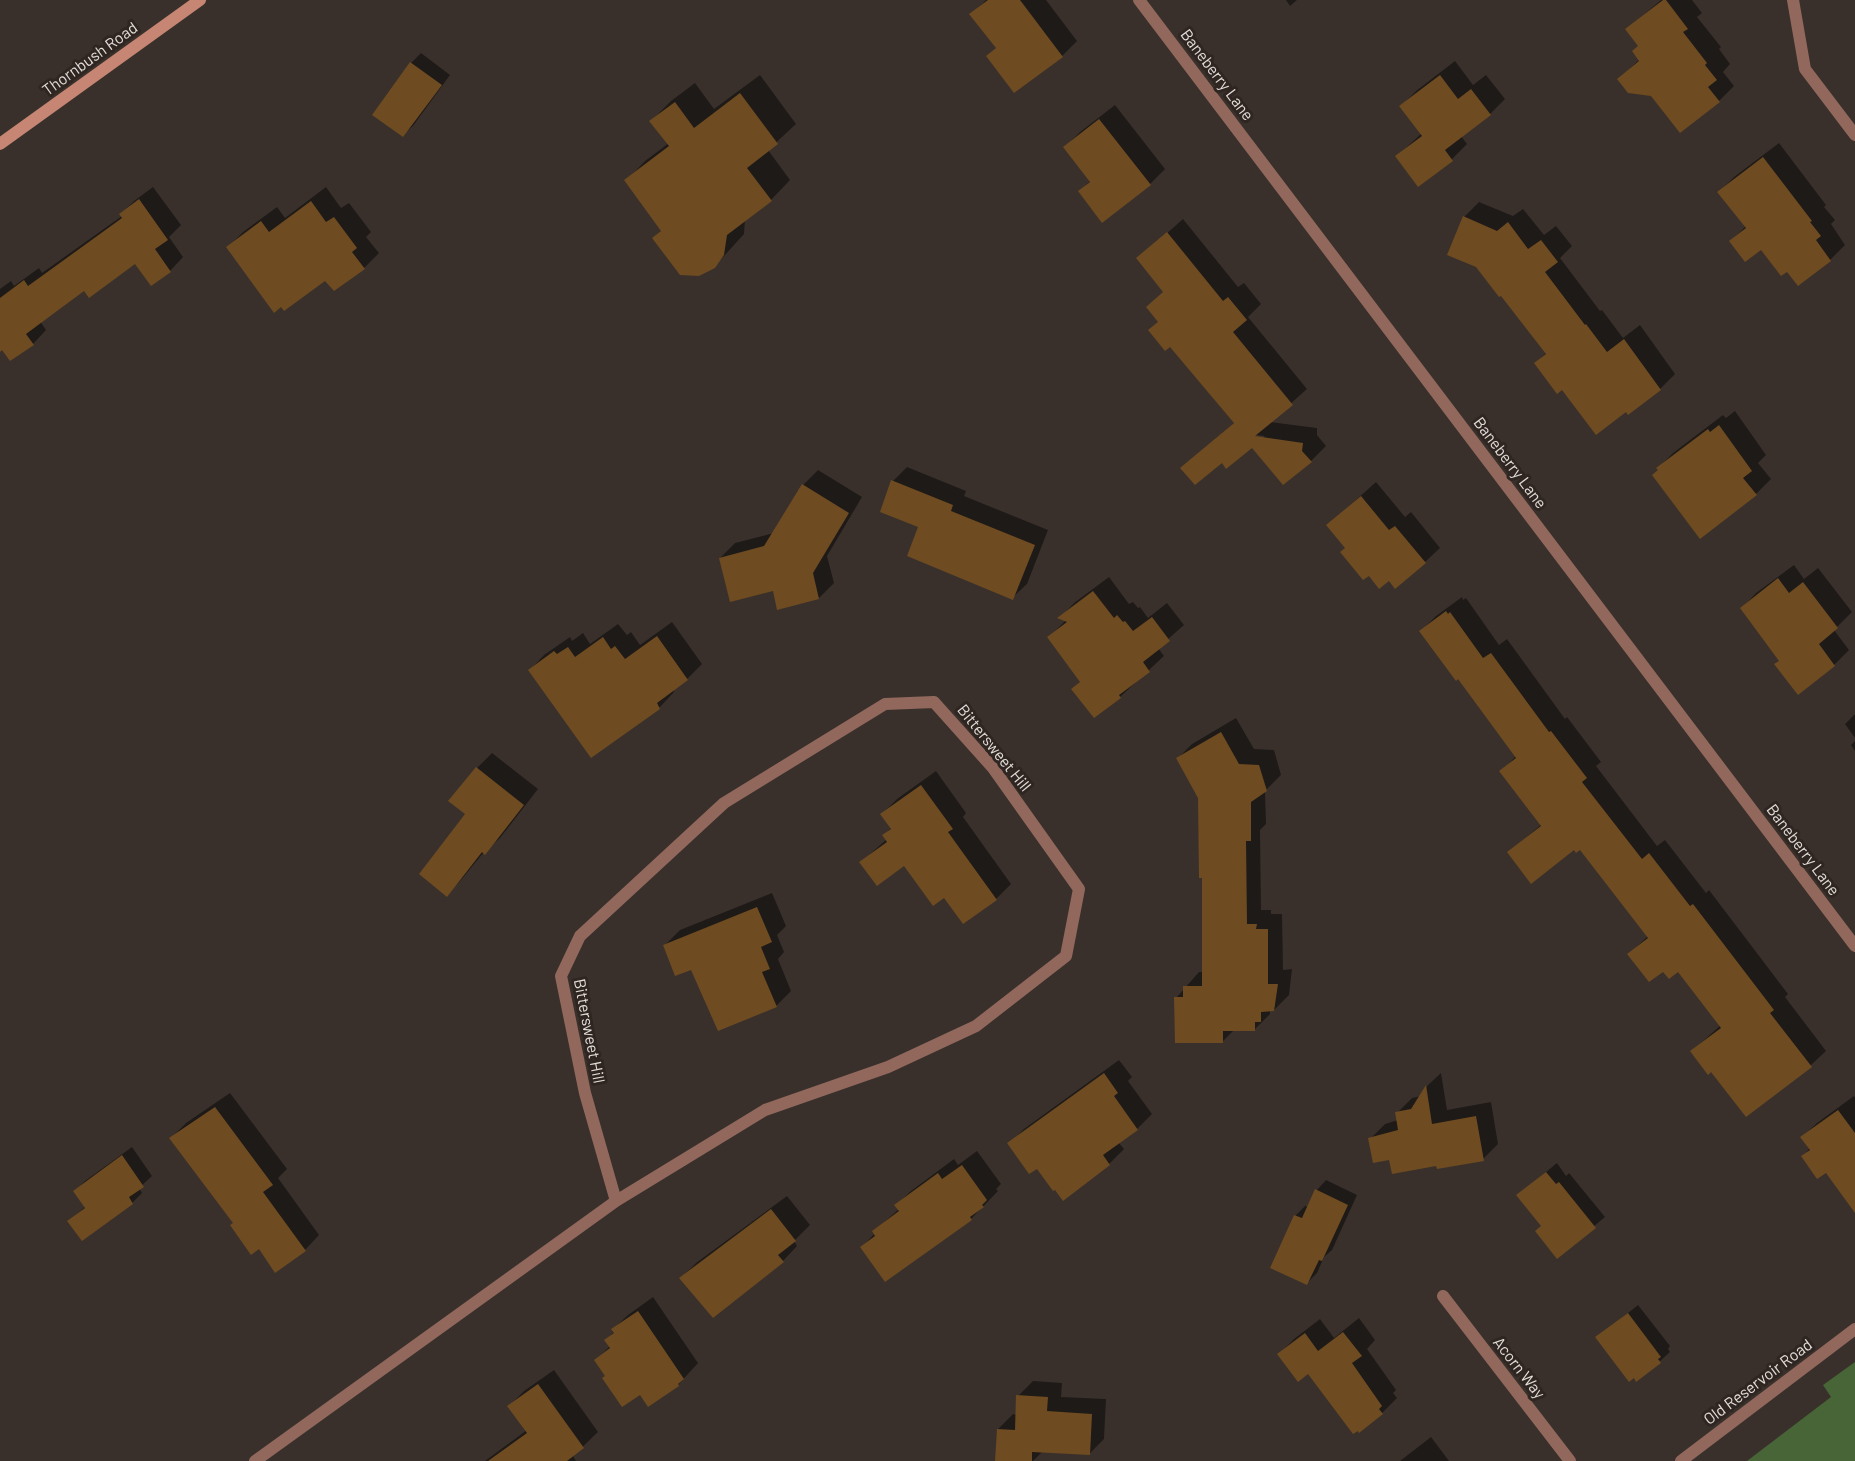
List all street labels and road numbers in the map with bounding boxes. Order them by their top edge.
street label: Thornbush Road [39,18,141,100]
street label: Baneberry Lane [1176,26,1258,124]
street label: Baneberry Lane [1469,414,1551,512]
street label: Bittersweet Hill [953,701,1035,795]
street label: Baneberry Lane [1762,801,1844,899]
street label: Bittersweet Hill [569,977,609,1085]
street label: Acorn Way [1489,1333,1549,1403]
street label: Old Reservoir Road [1700,1335,1816,1429]

